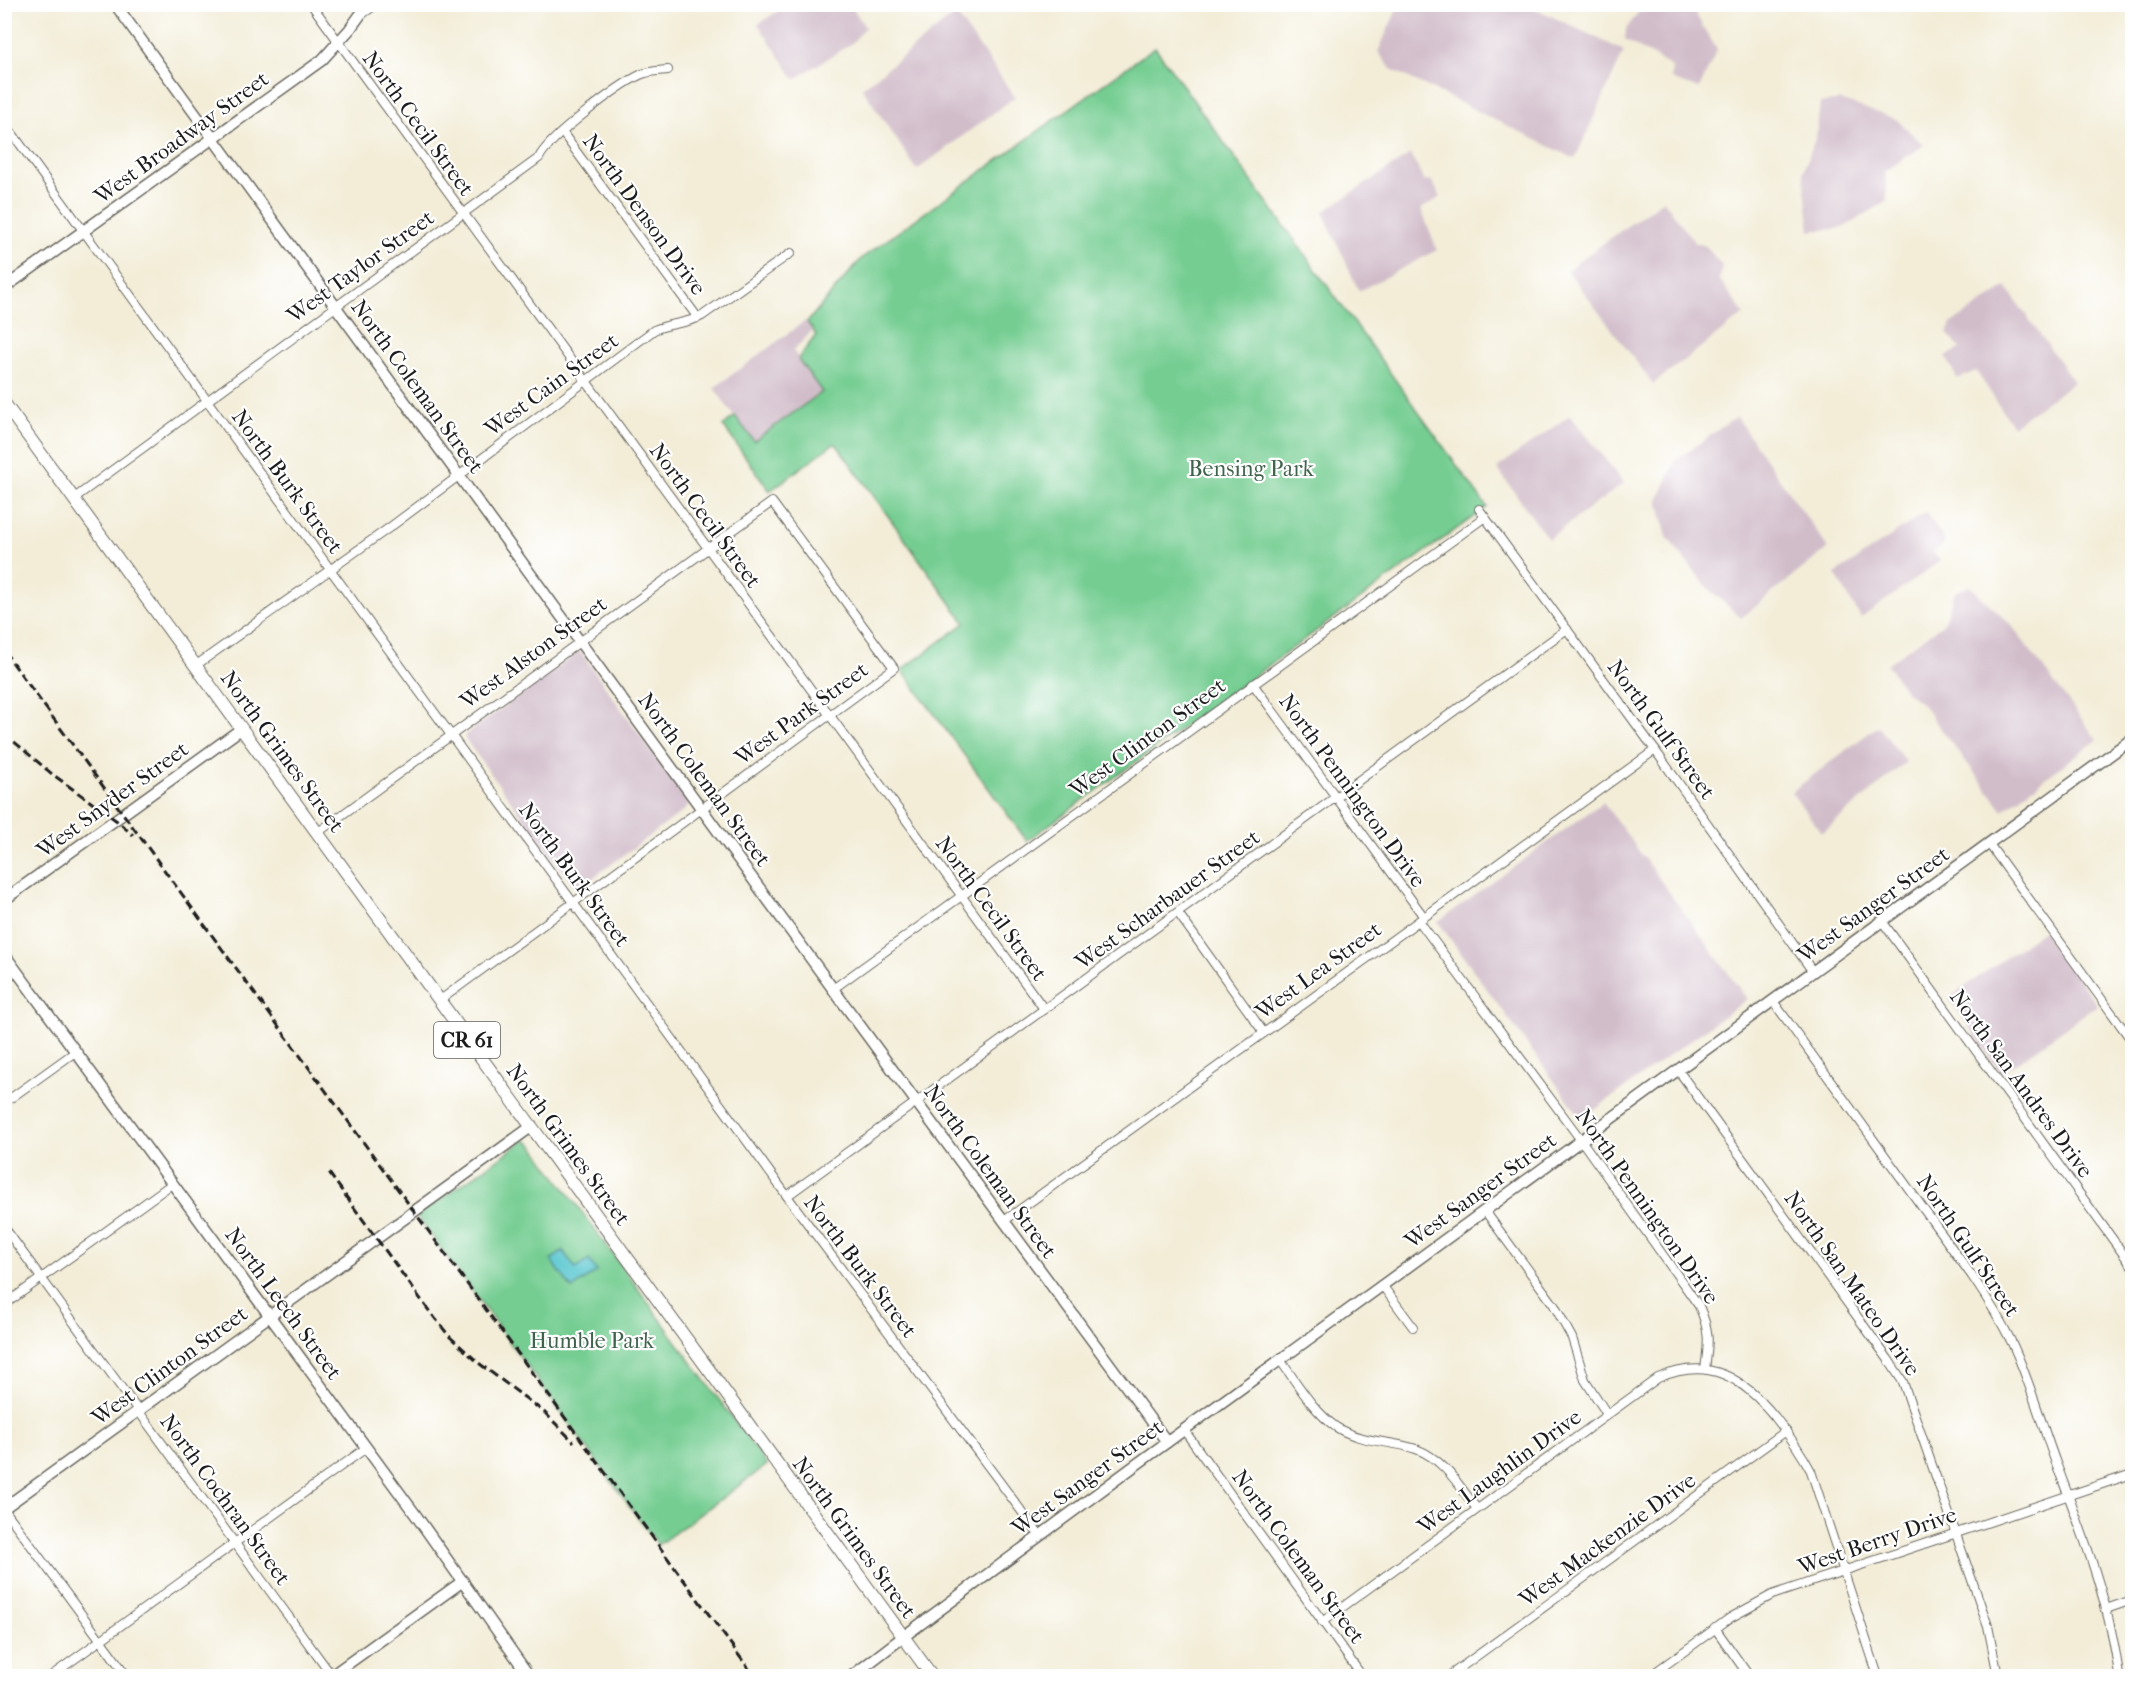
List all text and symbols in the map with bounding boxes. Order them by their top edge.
street label: North Cecil Street [357,46,479,201]
street label: West Broadway Street [89,66,274,210]
street label: North Denson Drive [577,129,711,300]
street label: West Taylor Street [281,205,439,329]
street label: North Coleman Street [345,295,489,479]
street label: West Cain Street [479,328,624,443]
street label: North Burk Street [226,404,348,559]
street label: North Cecil Street [644,438,766,593]
park label: Bensing Park [1188,456,1314,482]
street label: West Alston Street [455,591,612,715]
street label: North Gulf Street [1602,655,1721,804]
street label: West Park Street [729,657,873,771]
street label: North Grimes Street [215,666,350,837]
street label: West Clinton Street [1064,672,1231,804]
street label: North Coleman Street [632,688,776,872]
street label: North Pennington Drive [1273,689,1431,892]
street label: West Snyder Street [31,736,194,864]
street label: North Burk Street [513,797,635,952]
street label: West Scharbauer Street [1070,824,1265,976]
street label: North Cecil Street [930,831,1052,986]
street label: West Sanger Street [1792,841,1954,969]
street label: West Lea Street [1250,916,1387,1026]
street label: North San Andres Drive [1944,984,2098,1183]
road number: CR 61 [434,1022,500,1058]
street label: North Grimes Street [501,1059,636,1230]
street label: North Coleman Street [918,1080,1062,1264]
street label: North Pennington Drive [1570,1104,1725,1309]
street label: West Sanger Street [1399,1127,1561,1255]
street label: North Gulf Street [1911,1170,2025,1322]
street label: North San Mateo Drive [1779,1186,1926,1381]
street label: North Burk Street [798,1190,922,1343]
street label: North Leech Street [219,1222,347,1385]
street label: West Clinton Street [86,1300,253,1432]
park label: Humble Park [530,1328,655,1354]
street label: West Laughlin Drive [1412,1404,1586,1540]
street label: North Cochran Street [155,1409,296,1590]
street label: West Sanger Street [1006,1414,1168,1542]
street label: North Grimes Street [787,1452,922,1623]
street label: North Coleman Street [1226,1465,1370,1649]
street label: West Mackenzie Drive [1513,1467,1701,1613]
street label: West Berry Drive [1794,1502,1960,1581]

